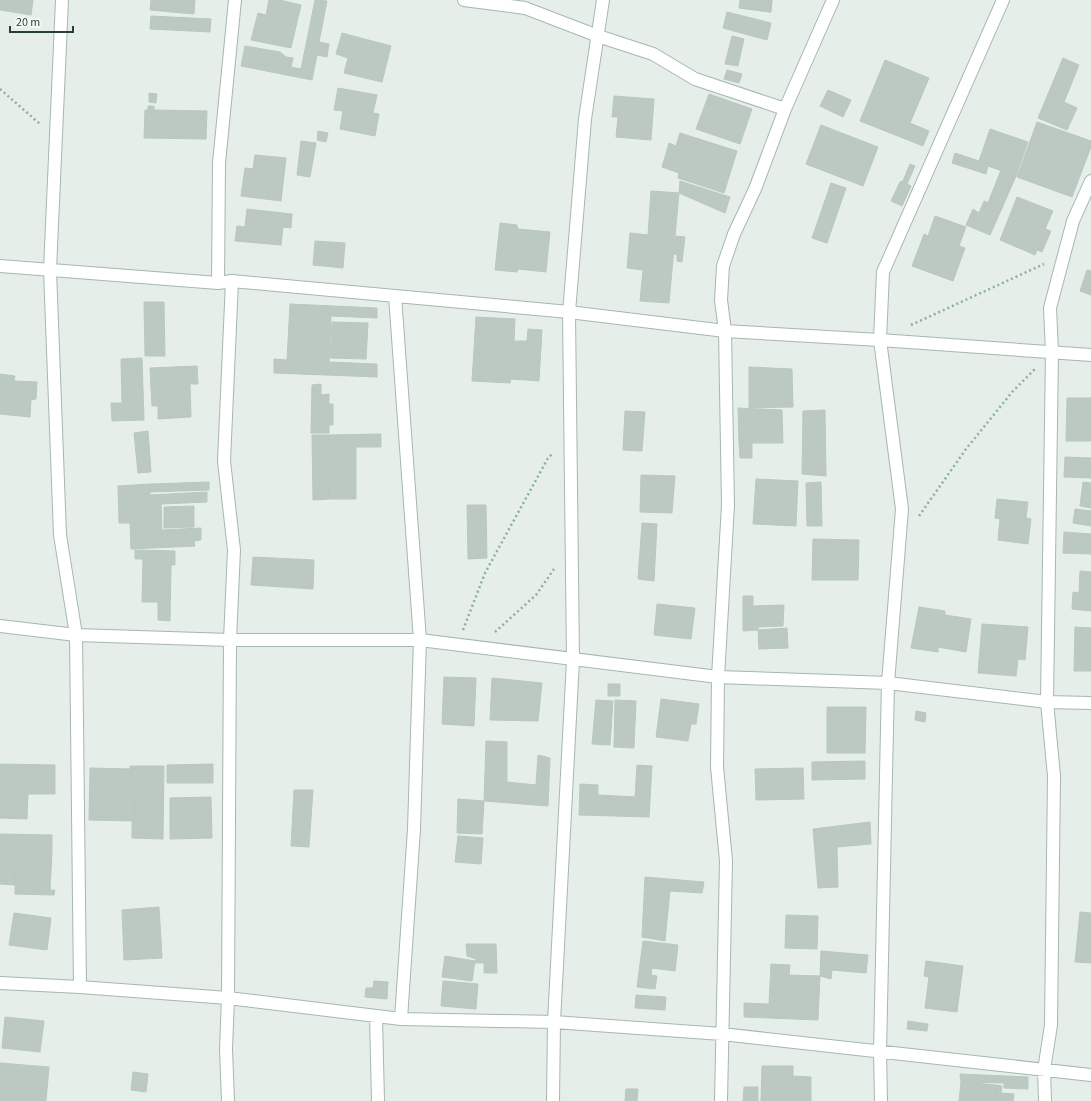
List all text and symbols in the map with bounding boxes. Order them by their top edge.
scale bar [10,8,73,34]
text: 20 m [16,14,40,31]

